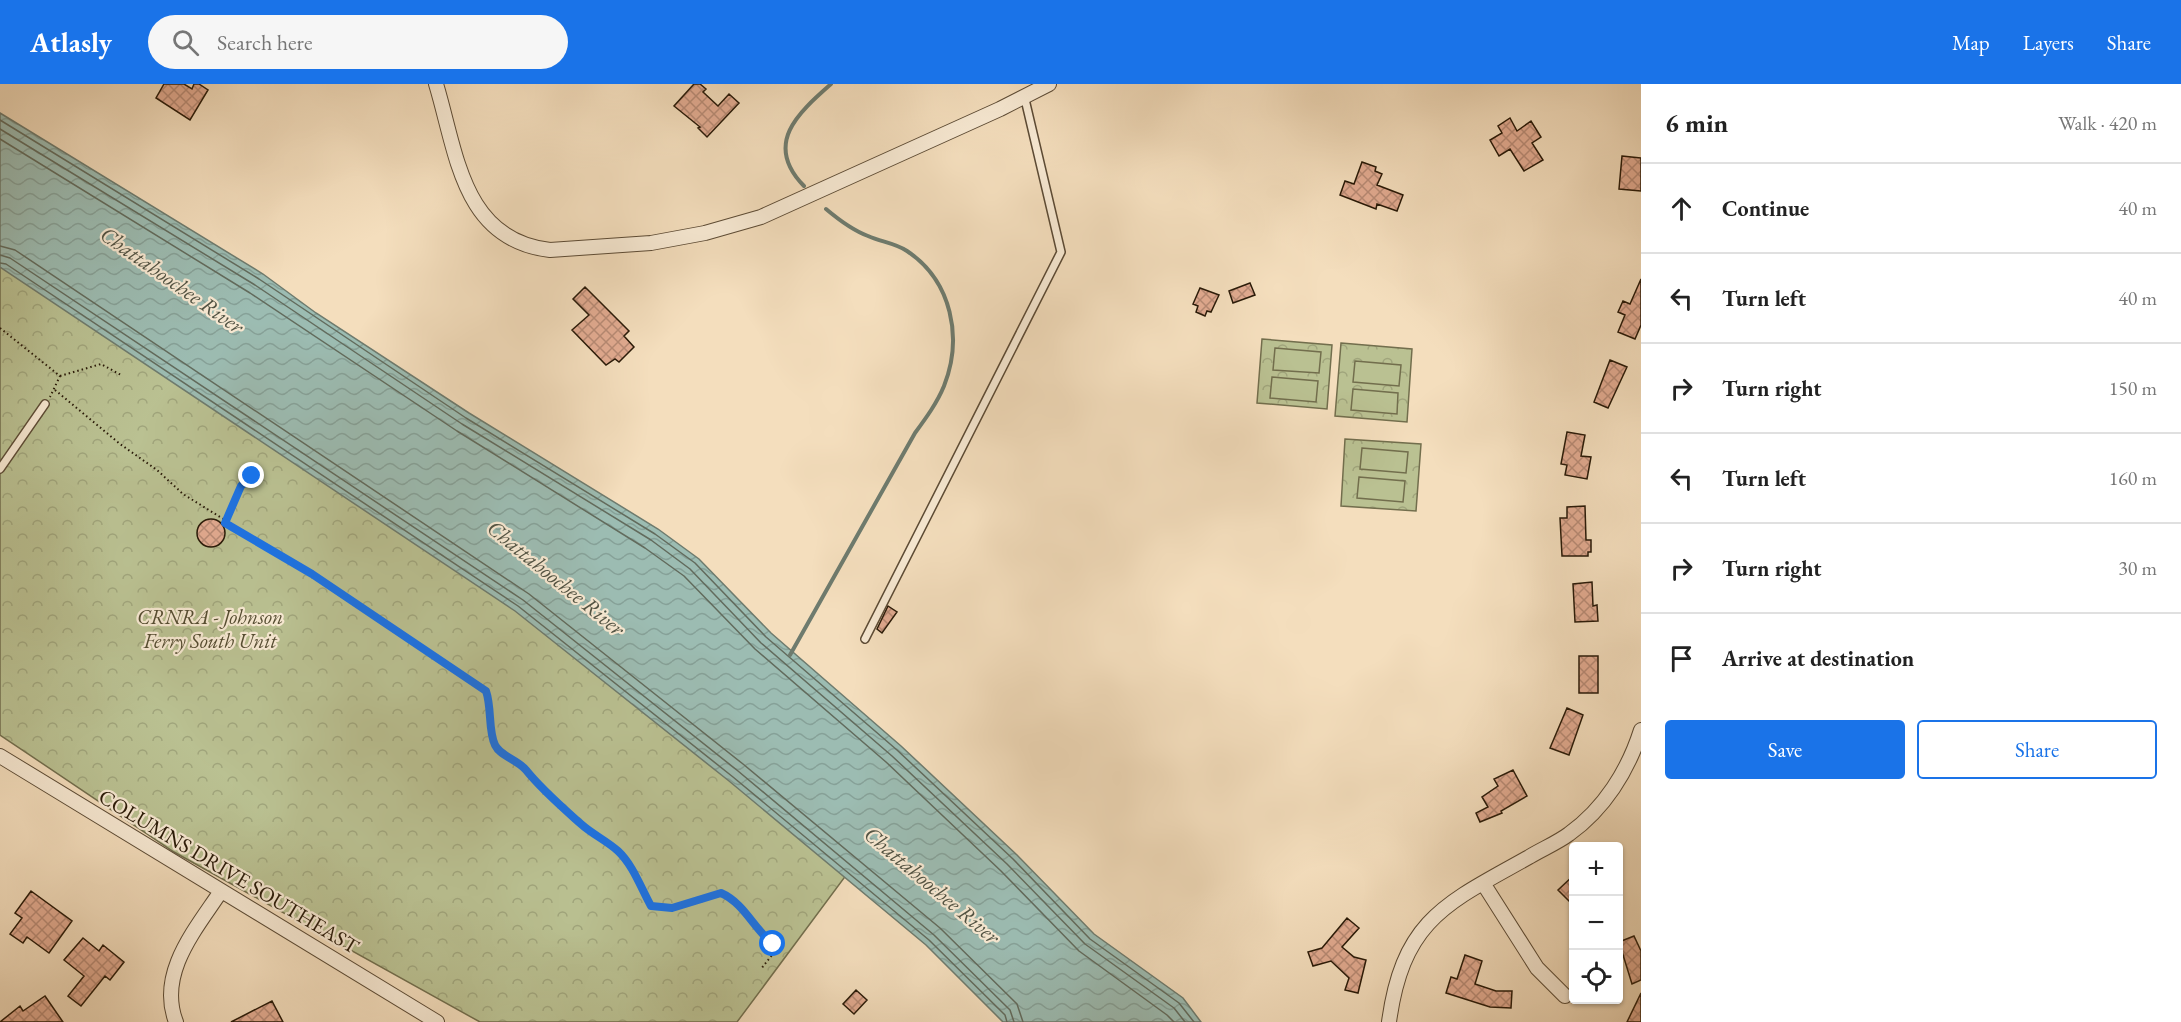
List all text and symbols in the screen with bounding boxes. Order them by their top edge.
search box [148,15,568,69]
text: Atlasly [30,24,112,60]
icon: search [169,26,202,59]
text: Search here [217,28,313,57]
text: Map [1952,29,1990,56]
text: Layers [2023,29,2074,56]
text: Share [2107,29,2151,56]
text: 6 min [1665,106,1728,140]
text: Walk · 420 m [2058,110,2157,136]
icon: ahead [1665,192,1698,225]
text: Continue [1722,194,1809,223]
text: 40 m [2118,195,2157,221]
water label: Chattahoochee River [94,220,251,341]
icon: left [1665,282,1698,315]
text: Turn left [1722,284,1806,313]
text: 40 m [2118,285,2157,311]
icon: right [1665,372,1698,405]
text: Turn right [1722,374,1821,403]
text: 150 m [2109,375,2157,401]
route end [238,462,264,488]
icon: left [1665,462,1698,495]
text: Turn left [1722,464,1806,493]
text: 160 m [2109,465,2157,491]
water label: Chattahoochee River [481,514,632,644]
icon: right [1665,552,1698,585]
text: Turn right [1722,554,1821,583]
text: 30 m [2118,555,2157,581]
park label: CRNRA - Johnson Ferry South Unit [137,603,283,654]
icon: arrive [1665,642,1698,675]
text: Arrive at destination [1722,644,1914,673]
button: Save [1665,720,1905,779]
button: Share [1917,720,2157,779]
street label: COLUMNS DRIVE SOUTHEAST [94,782,365,960]
water label: Chattahoochee River [858,820,1007,952]
map controls [1569,842,1623,1004]
button: + [1569,842,1623,896]
button: − [1569,896,1623,950]
route start [759,930,785,956]
button: locate [1569,950,1623,1004]

